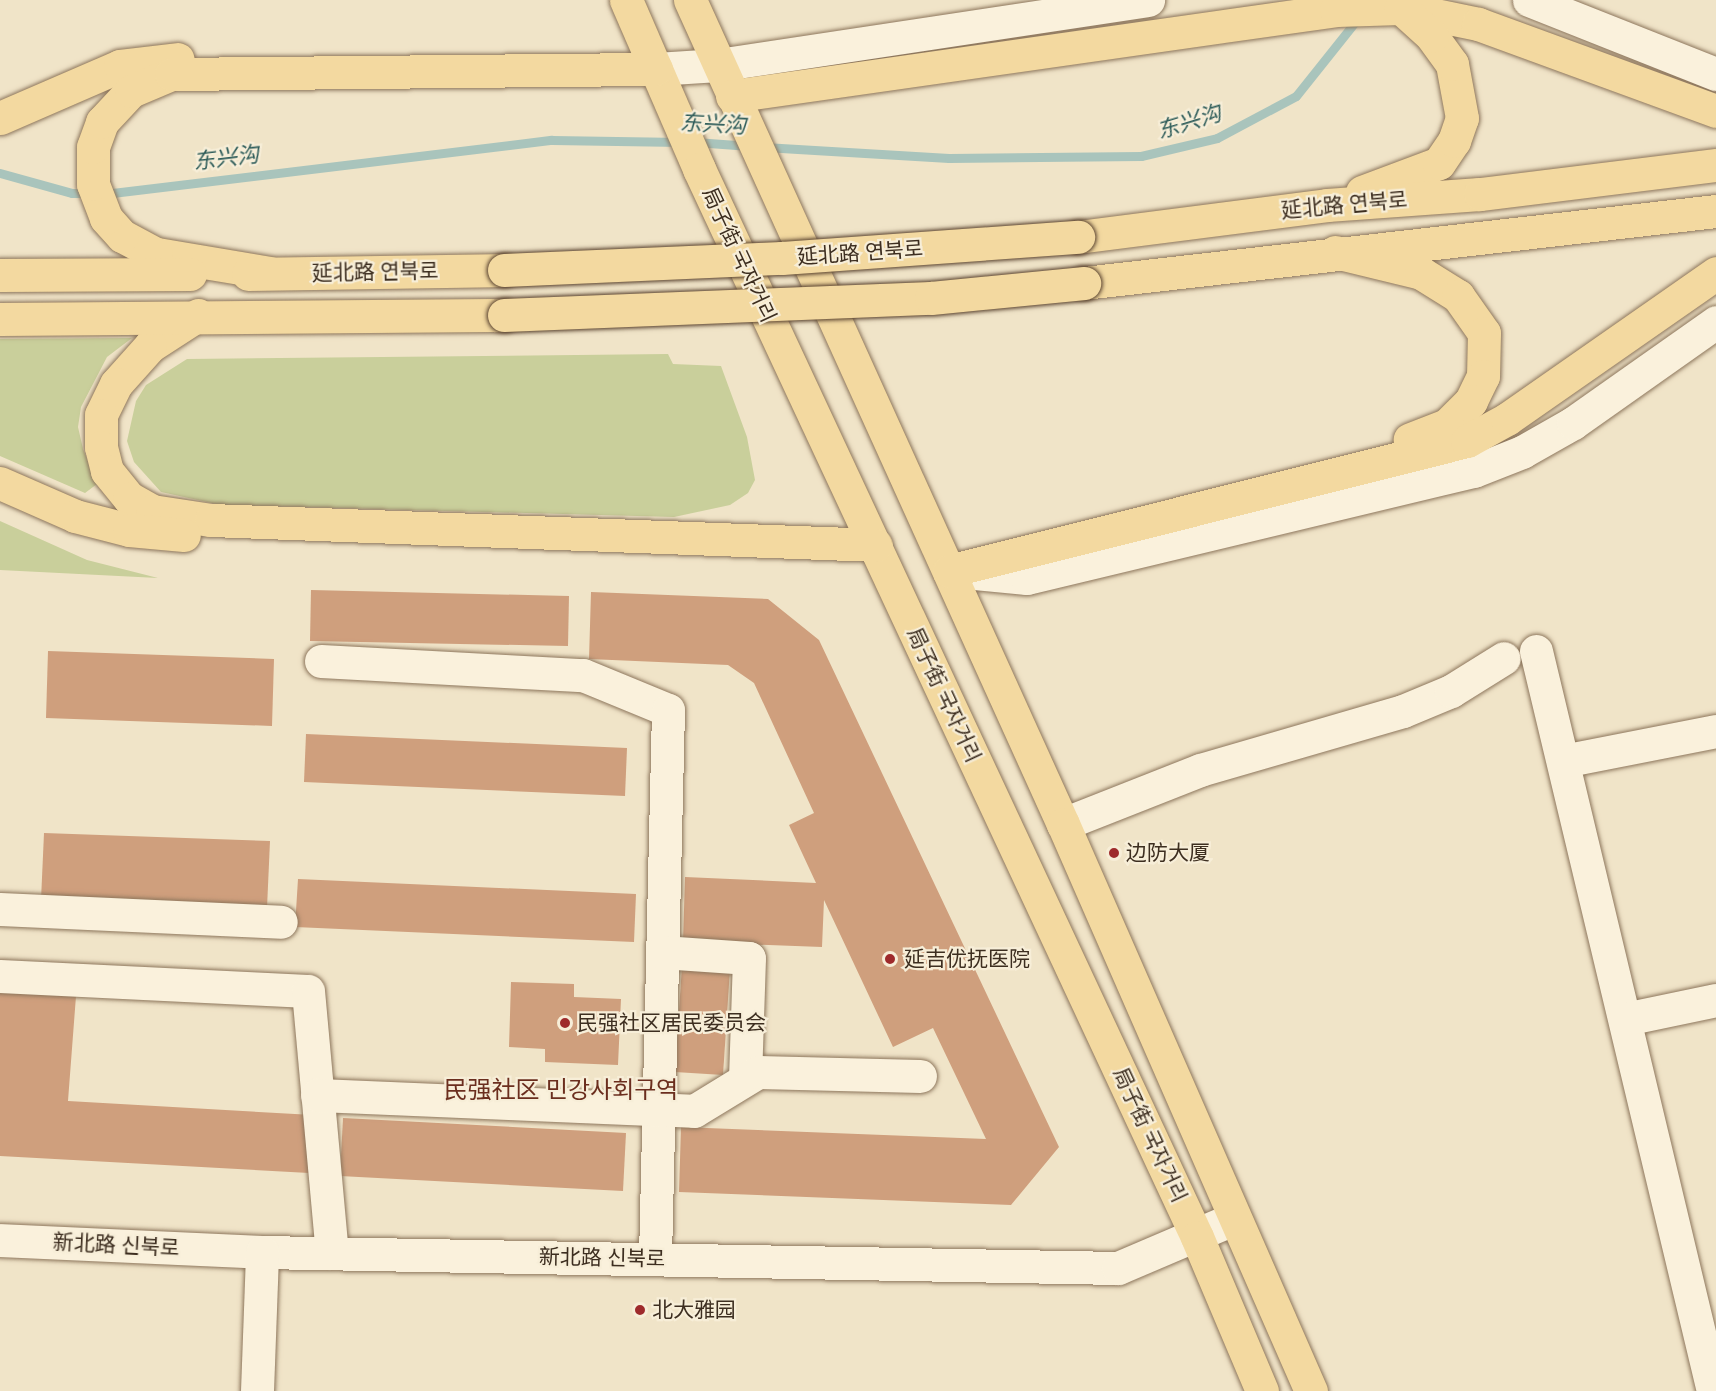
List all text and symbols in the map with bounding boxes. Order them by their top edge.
water label: 东兴沟 [1154,100,1224,144]
water label: 东兴沟 [679,109,747,139]
water label: 东兴沟 [192,141,260,175]
street label: 局子街 국자거리 [697,184,781,326]
street label: 延北路 연북로 [1280,187,1408,223]
street label: 延北路 연북로 [796,236,924,270]
street label: 延北路 연북로 [312,258,438,286]
street label: 局子街 국자거리 [902,624,986,766]
place label: 边防大厦 [1126,840,1210,866]
marker: 边防大厦 [1107,846,1121,860]
place label: 延吉优抚医院 [904,946,1030,972]
marker: 延吉优抚医院 [881,950,899,968]
place label: 民强社区居民委员会 [577,1010,766,1036]
marker: 民强社区居民委员会 [558,1016,572,1030]
street label: 局子街 국자거리 [1108,1064,1192,1206]
district label: 民强社区 민강사회구역 [444,1076,678,1104]
street label: 新北路 신북로 [52,1229,180,1261]
street label: 新北路 신북로 [539,1244,665,1272]
place label: 北大雅园 [652,1297,736,1323]
marker: 北大雅园 [633,1303,647,1317]

